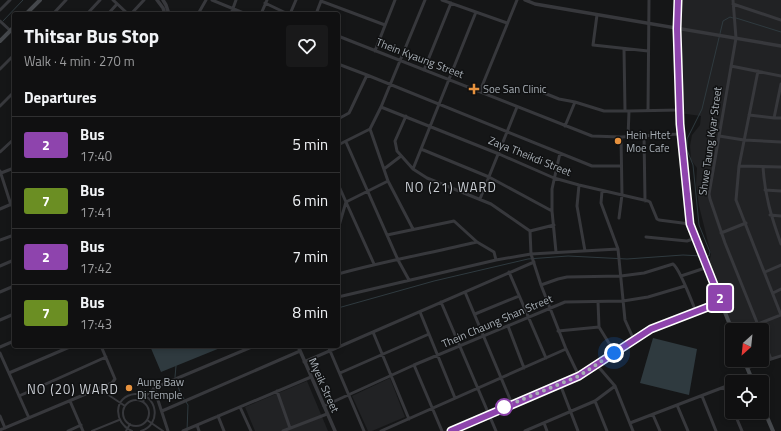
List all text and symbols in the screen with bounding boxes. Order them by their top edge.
text: Thitsar Bus Stop [24,21,159,50]
button: heart [286,25,328,67]
street label: Thein Kyaung Street [374,34,466,82]
text: Walk · 4 min · 270 m [24,51,135,71]
place label: Soe San Clinic [483,81,547,97]
marker: Soe San Clinic [468,83,480,95]
text: Departures [24,86,97,109]
street label: Shwe Taung Kyar Street [694,86,726,196]
text: Bus [80,123,105,146]
place label: Hein Htet Moe Cafe [626,127,670,156]
street label: Zaya Theikdi Street [486,132,574,180]
text: 5 min [292,133,328,156]
text: 2 [42,134,50,155]
marker: Hein Htet Moe Cafe [613,136,623,146]
text: 17:40 [80,146,112,166]
district label: NO (21) WARD [405,177,497,197]
text: Bus [80,179,105,202]
text: 6 min [292,189,328,212]
text: 7 [42,190,50,211]
text: 17:41 [80,202,112,222]
text: Bus [80,235,105,258]
text: 7 min [292,245,328,268]
text: 2 [42,246,50,267]
text: 17:42 [80,258,112,278]
line badge: 2 [707,285,733,311]
text: 2 [716,287,724,308]
street label: Thein Chaung Shan Street [439,290,555,352]
text: Bus [80,291,105,314]
text: 8 min [292,301,328,324]
text: 7 [42,302,50,323]
text: 17:43 [80,314,112,334]
north arrow [725,323,769,367]
map controls [725,323,769,419]
your location [604,343,624,363]
street label: Myeik Street [305,355,343,415]
place label: Aung Baw Di Temple [137,374,185,403]
button: locate [725,375,769,419]
district label: NO (20) WARD [27,379,119,399]
marker: Aung Baw Di Temple [124,383,134,393]
unlabelled marker [495,398,513,416]

